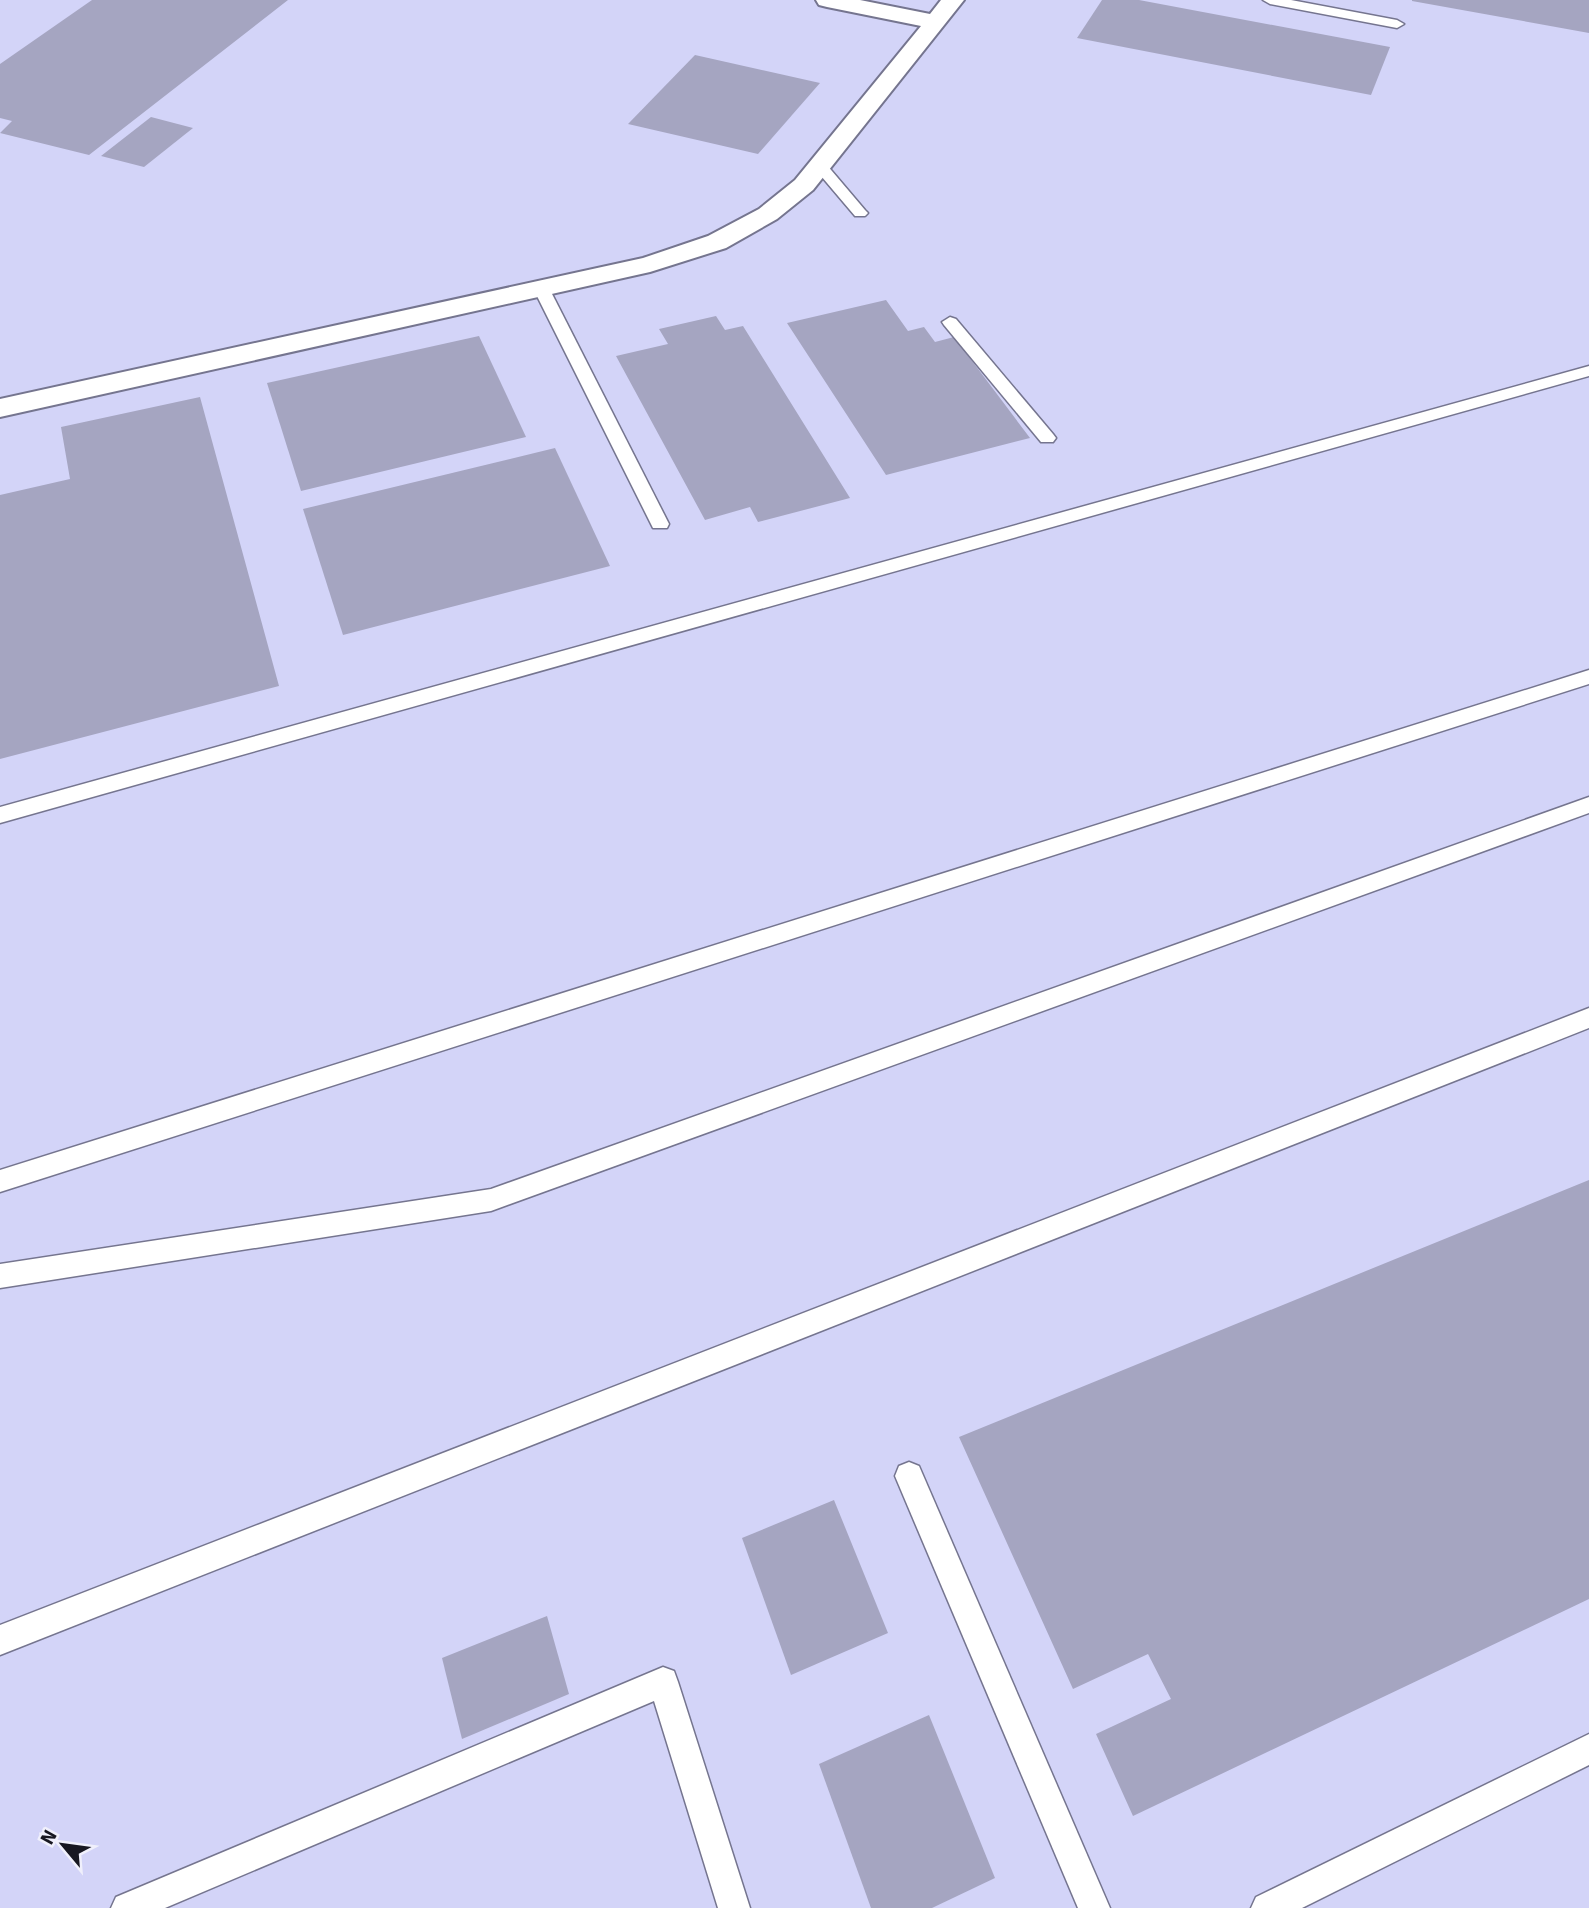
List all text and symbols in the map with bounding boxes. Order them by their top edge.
north arrow [28,1810,98,1880]
text: N [35,1826,63,1849]

